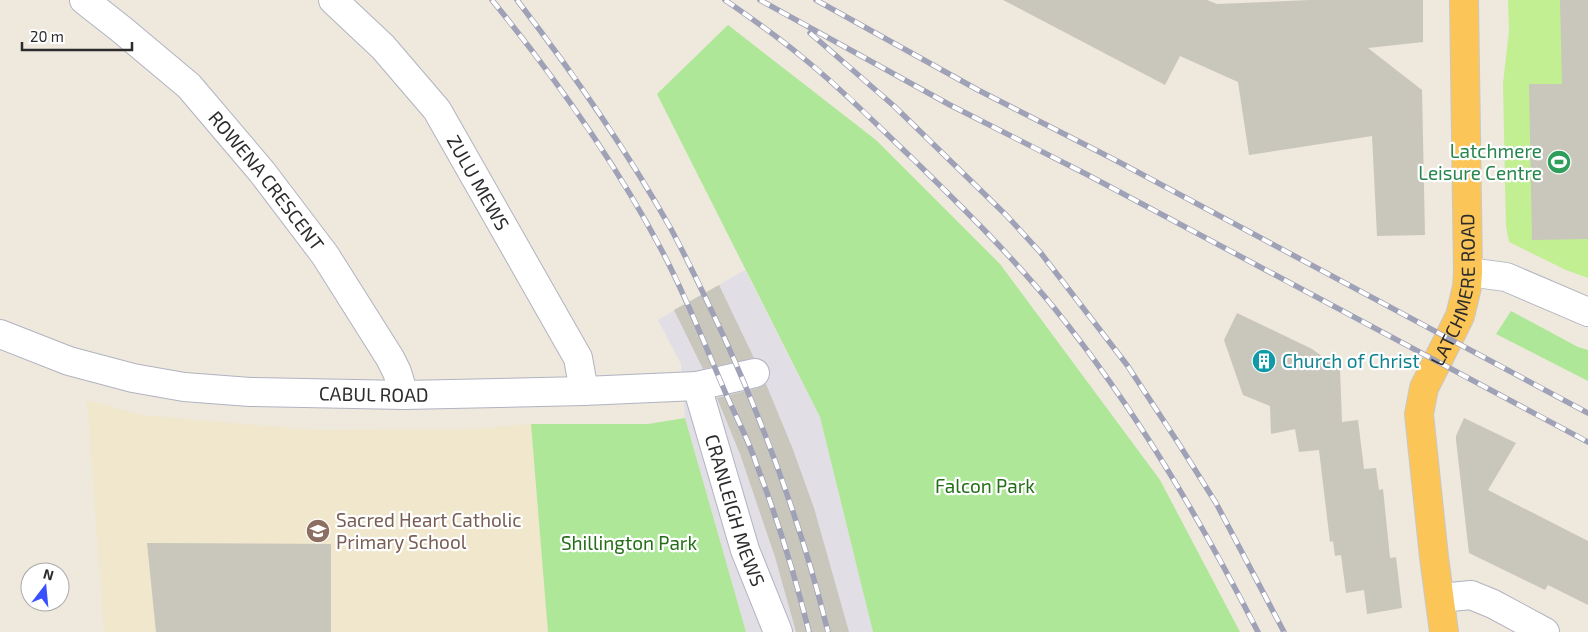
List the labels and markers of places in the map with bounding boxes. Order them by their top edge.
place label: Latchmere Leisure Centre [1418,139,1542,184]
sports icon: Latchmere Leisure Centre [1546,149,1572,175]
building icon: Church of Christ [1251,348,1277,374]
place label: Church of Christ [1282,349,1420,372]
place label: Sacred Heart Catholic Primary School [336,508,521,553]
school or university icon: Sacred Heart Catholic Primary School [305,518,331,544]

